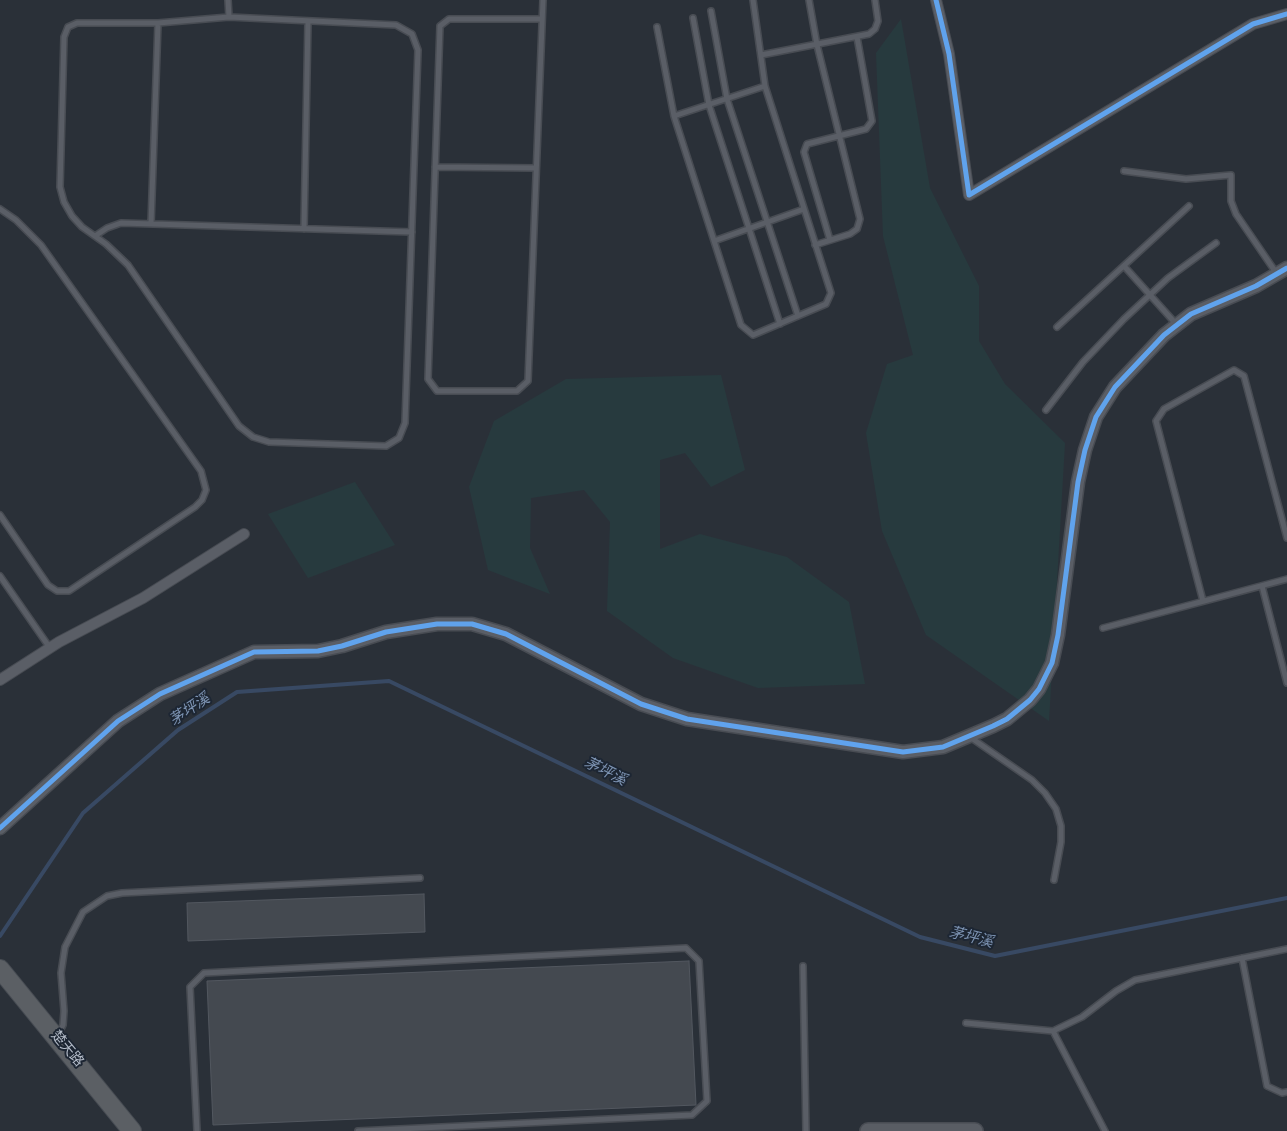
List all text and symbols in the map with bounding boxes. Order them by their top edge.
water label: 茅坪溪 [166,690,214,730]
water label: 茅坪溪 [581,754,629,790]
water label: 茅坪溪 [947,924,995,952]
street label: 楚天路 [47,1028,87,1070]

